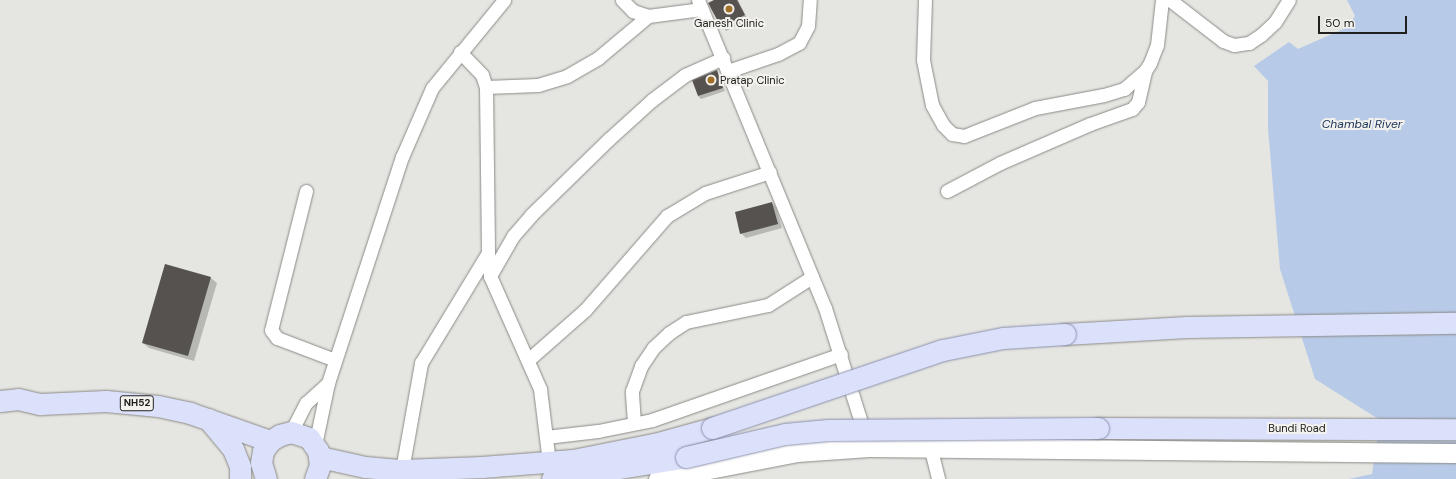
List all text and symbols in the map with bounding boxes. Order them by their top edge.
marker: Ganesh Clinic [723,3,735,15]
scale bar [1320,8,1409,34]
text: 50 m [1325,15,1354,31]
place label: Ganesh Clinic [694,16,764,30]
place label: Pratap Clinic [720,73,785,87]
marker: Pratap Clinic [705,74,717,86]
water label: Chambal River [1322,118,1402,132]
road number: NH52 [119,395,155,411]
street label: Bundi Road [1268,421,1326,435]

